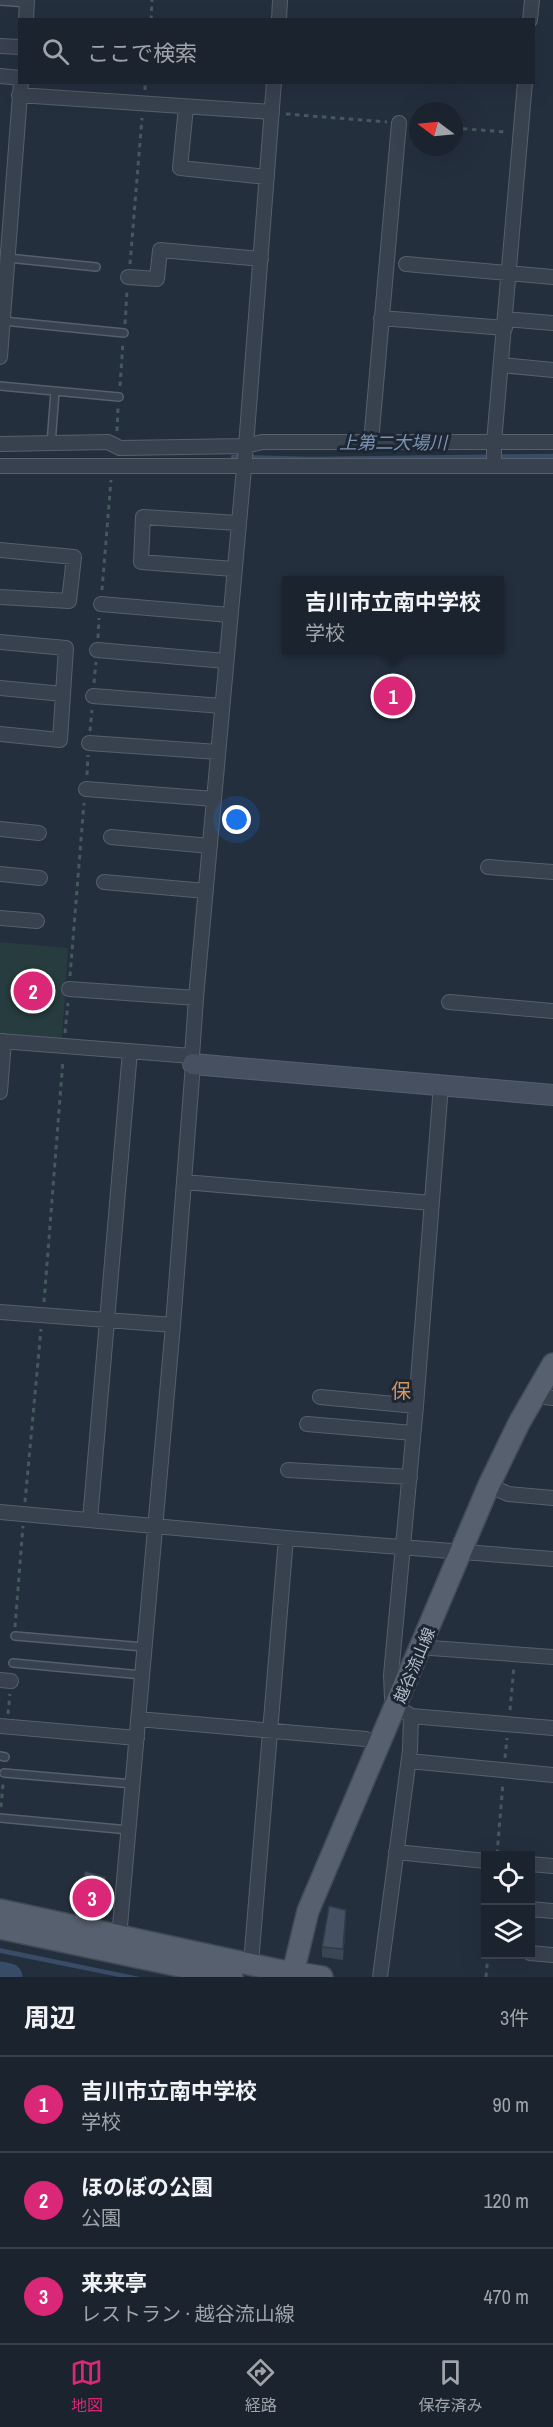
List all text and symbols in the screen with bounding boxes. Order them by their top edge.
search box [18,18,535,84]
icon: search [39,35,72,68]
text: ここで検索 [87,38,197,68]
north arrow [409,102,463,156]
water label: 上第二大場川 [339,430,449,455]
popup [282,576,504,654]
text: 吉川市立南中学校 [305,587,481,617]
text: 学校 [305,619,345,646]
pin: 1 [374,674,412,718]
your location [222,805,251,834]
pin: 2 [14,968,52,1014]
district label: 保 [391,1377,411,1404]
street label: 越谷流山線 [388,1624,440,1706]
map controls [481,1851,535,1959]
button: locate [481,1851,535,1905]
pin: 3 [72,1876,112,1920]
button: layers [481,1905,535,1959]
text: 周辺 [24,2000,76,2035]
text: 3件 [500,2004,529,2031]
text: 吉川市立南中学校 [81,2076,257,2106]
text: 1 [39,2091,48,2118]
text: 90 m [493,2091,529,2118]
text: 学校 [81,2108,121,2135]
text: ほのぼの公園 [81,2172,213,2202]
text: 2 [39,2187,48,2214]
text: 120 m [483,2187,529,2214]
text: 公園 [81,2204,121,2231]
text: 来来亭 [81,2268,147,2298]
text: 3 [39,2283,48,2310]
text: 470 m [483,2283,529,2310]
text: レストラン · 越谷流山線 [81,2300,295,2327]
tab: 地図 [70,2356,103,2416]
tab: 経路 [244,2356,277,2416]
tab: 保存済み [418,2356,482,2416]

